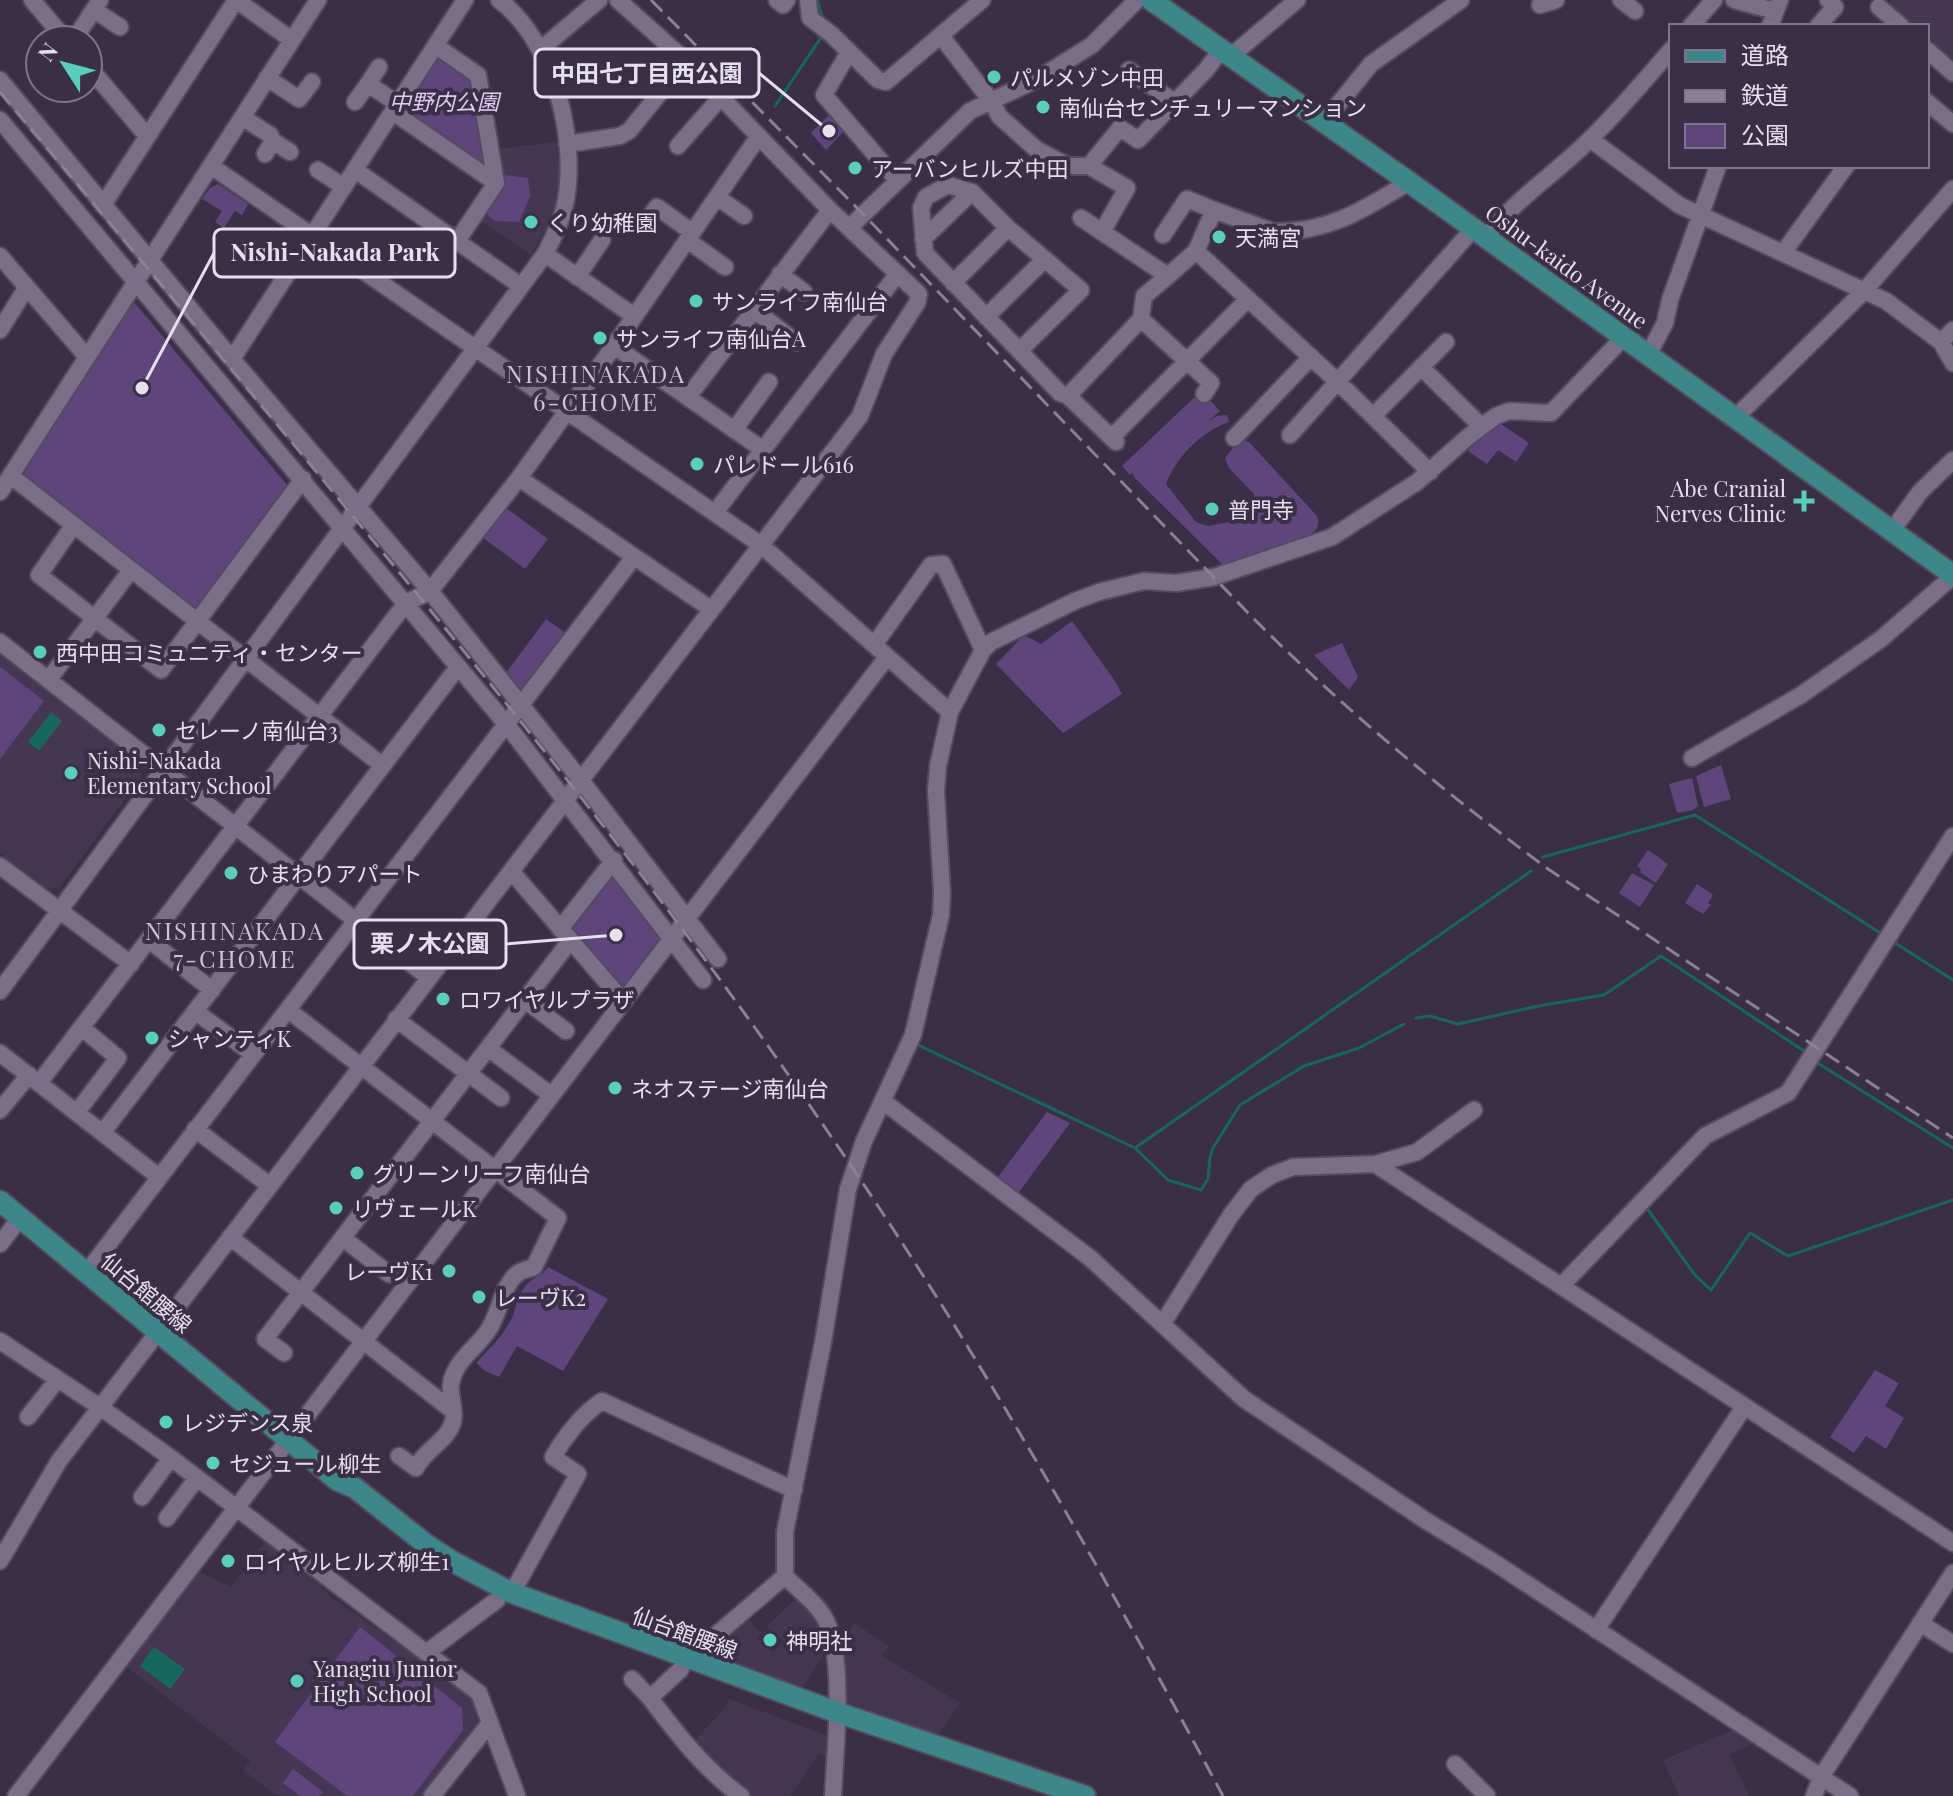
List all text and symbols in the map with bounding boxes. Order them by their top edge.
north arrow [24,24,104,104]
legend [1669,24,1929,168]
text: N [30,36,64,67]
text: 道路 [1741,38,1789,70]
callout: 中田七丁目西公園 [535,49,759,97]
text: 中田七丁目西公園 [551,56,743,88]
place label: パルメゾン中田 [1010,62,1164,92]
marker: パルメゾン中田 [985,68,1003,86]
text: 鉄道 [1741,78,1789,110]
park label: 中野内公園 [389,86,502,116]
place label: 南仙台センチュリーマンション [1059,92,1367,122]
marker: 南仙台センチュリーマンション [1034,98,1052,116]
text: 公園 [1741,118,1789,150]
place label: アーバンヒルズ中田 [871,153,1069,183]
marker: アーバンヒルズ中田 [846,159,864,177]
street label: Oshu-kaido Avenue [1480,197,1654,335]
place label: くり幼稚園 [547,207,657,237]
marker: くり幼稚園 [522,213,540,231]
place label: 天満宮 [1235,222,1301,252]
marker: 天満宮 [1210,228,1228,246]
callout: Nishi-Nakada Park [214,229,455,277]
text: Nishi-Nakada Park [230,235,441,267]
place label: サンライフ南仙台 [712,286,888,316]
marker: サンライフ南仙台 [687,292,705,310]
place label: サンライフ南仙台A [616,323,806,353]
marker: サンライフ南仙台A [591,329,609,347]
district label: NISHINAKADA 6-CHOME [506,357,686,417]
place label: パレドール616 [713,449,854,479]
marker: パレドール616 [688,455,706,473]
place label: Abe Cranial Nerves Clinic [1655,473,1786,528]
marker: Abe Cranial Nerves Clinic [1793,490,1815,512]
place label: 普門寺 [1228,494,1294,524]
marker: 普門寺 [1203,500,1221,518]
place label: 西中田コミュニティ・センター [56,637,363,667]
marker: 西中田コミュニティ・センター [31,643,49,661]
place label: セレーノ南仙台3 [175,715,338,745]
marker: セレーノ南仙台3 [150,721,168,739]
place label: Nishi-Nakada Elementary School [87,745,272,800]
marker: Nishi-Nakada Elementary School [62,764,80,782]
place label: ひまわりアパート [247,858,423,888]
marker: ひまわりアパート [222,864,240,882]
district label: NISHINAKADA 7-CHOME [145,914,325,974]
callout: 栗ノ木公園 [354,920,506,968]
text: 栗ノ木公園 [370,926,490,958]
place label: ロワイヤルプラザ [459,984,634,1014]
marker: ロワイヤルプラザ [434,990,452,1008]
place label: シャンティK [168,1023,292,1053]
marker: シャンティK [143,1029,161,1047]
place label: ネオステージ南仙台 [631,1073,829,1103]
marker: ネオステージ南仙台 [606,1079,624,1097]
place label: グリーンリーフ南仙台 [373,1158,591,1188]
marker: グリーンリーフ南仙台 [348,1164,366,1182]
place label: リヴェールK [352,1193,477,1223]
marker: リヴェールK [327,1199,345,1217]
street label: 仙台館腰線 [95,1245,199,1339]
place label: レーヴK1 [344,1256,433,1286]
marker: レーヴK1 [440,1262,458,1280]
place label: レーヴK2 [495,1282,586,1312]
marker: レーヴK2 [470,1288,488,1306]
place label: レジデンス泉 [182,1407,314,1437]
marker: レジデンス泉 [157,1413,175,1431]
place label: セジュール柳生 [229,1448,381,1478]
marker: セジュール柳生 [204,1454,222,1472]
place label: ロイヤルヒルズ柳生1 [244,1546,449,1576]
marker: ロイヤルヒルズ柳生1 [219,1552,237,1570]
street label: 仙台館腰線 [628,1599,742,1665]
place label: 神明社 [786,1625,852,1655]
marker: 神明社 [761,1631,779,1649]
place label: Yanagiu Junior High School [312,1653,457,1708]
marker: Yanagiu Junior High School [288,1672,306,1690]

